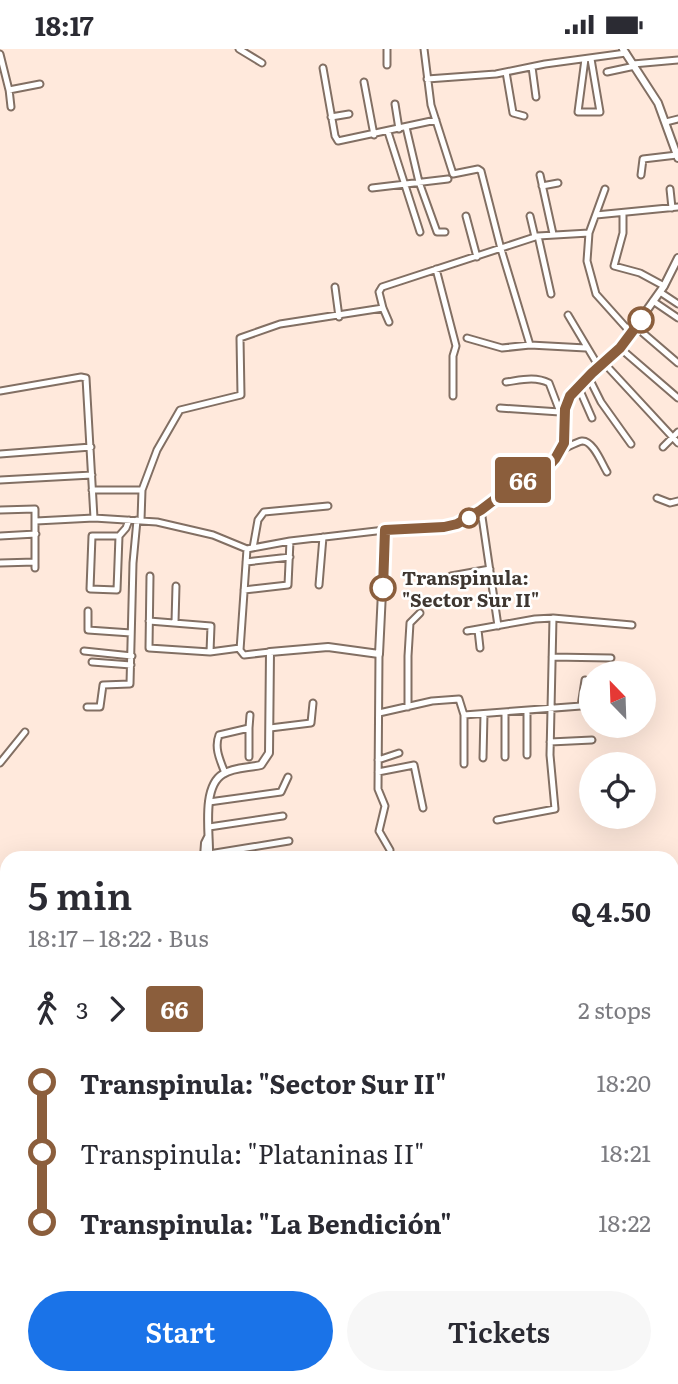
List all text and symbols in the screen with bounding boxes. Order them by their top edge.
text: 18:17 [35,5,94,44]
unlabelled marker [628,307,654,333]
line badge: 66 [491,457,554,503]
text: 66 [509,462,537,497]
unlabelled marker [459,508,479,528]
place label: Transpinula: "Sector Sur II" [402,563,539,613]
marker: Transpinula: "Sector Sur II" [370,575,396,601]
north arrow [579,661,656,739]
map controls [579,661,656,829]
button: locate [579,752,656,829]
text: 5 min [28,865,132,922]
text: Q 4.50 [571,891,651,930]
text: 18:17 – 18:22 · Bus [28,920,209,954]
icon: walk [28,990,66,1028]
icon: forward [98,990,136,1028]
text: 66 [160,991,189,1026]
text: 3 [76,992,88,1026]
text: 2 stops [578,992,651,1026]
text: Transpinula: "Sector Sur II" [80,1063,447,1102]
text: 18:20 [597,1065,651,1099]
text: Transpinula: "Plataninas II" [80,1133,424,1172]
text: 18:21 [601,1135,651,1169]
text: Transpinula: "La Bendición" [80,1203,452,1242]
text: 18:22 [598,1205,651,1239]
button: Start [28,1291,333,1371]
button: Tickets [347,1291,651,1371]

